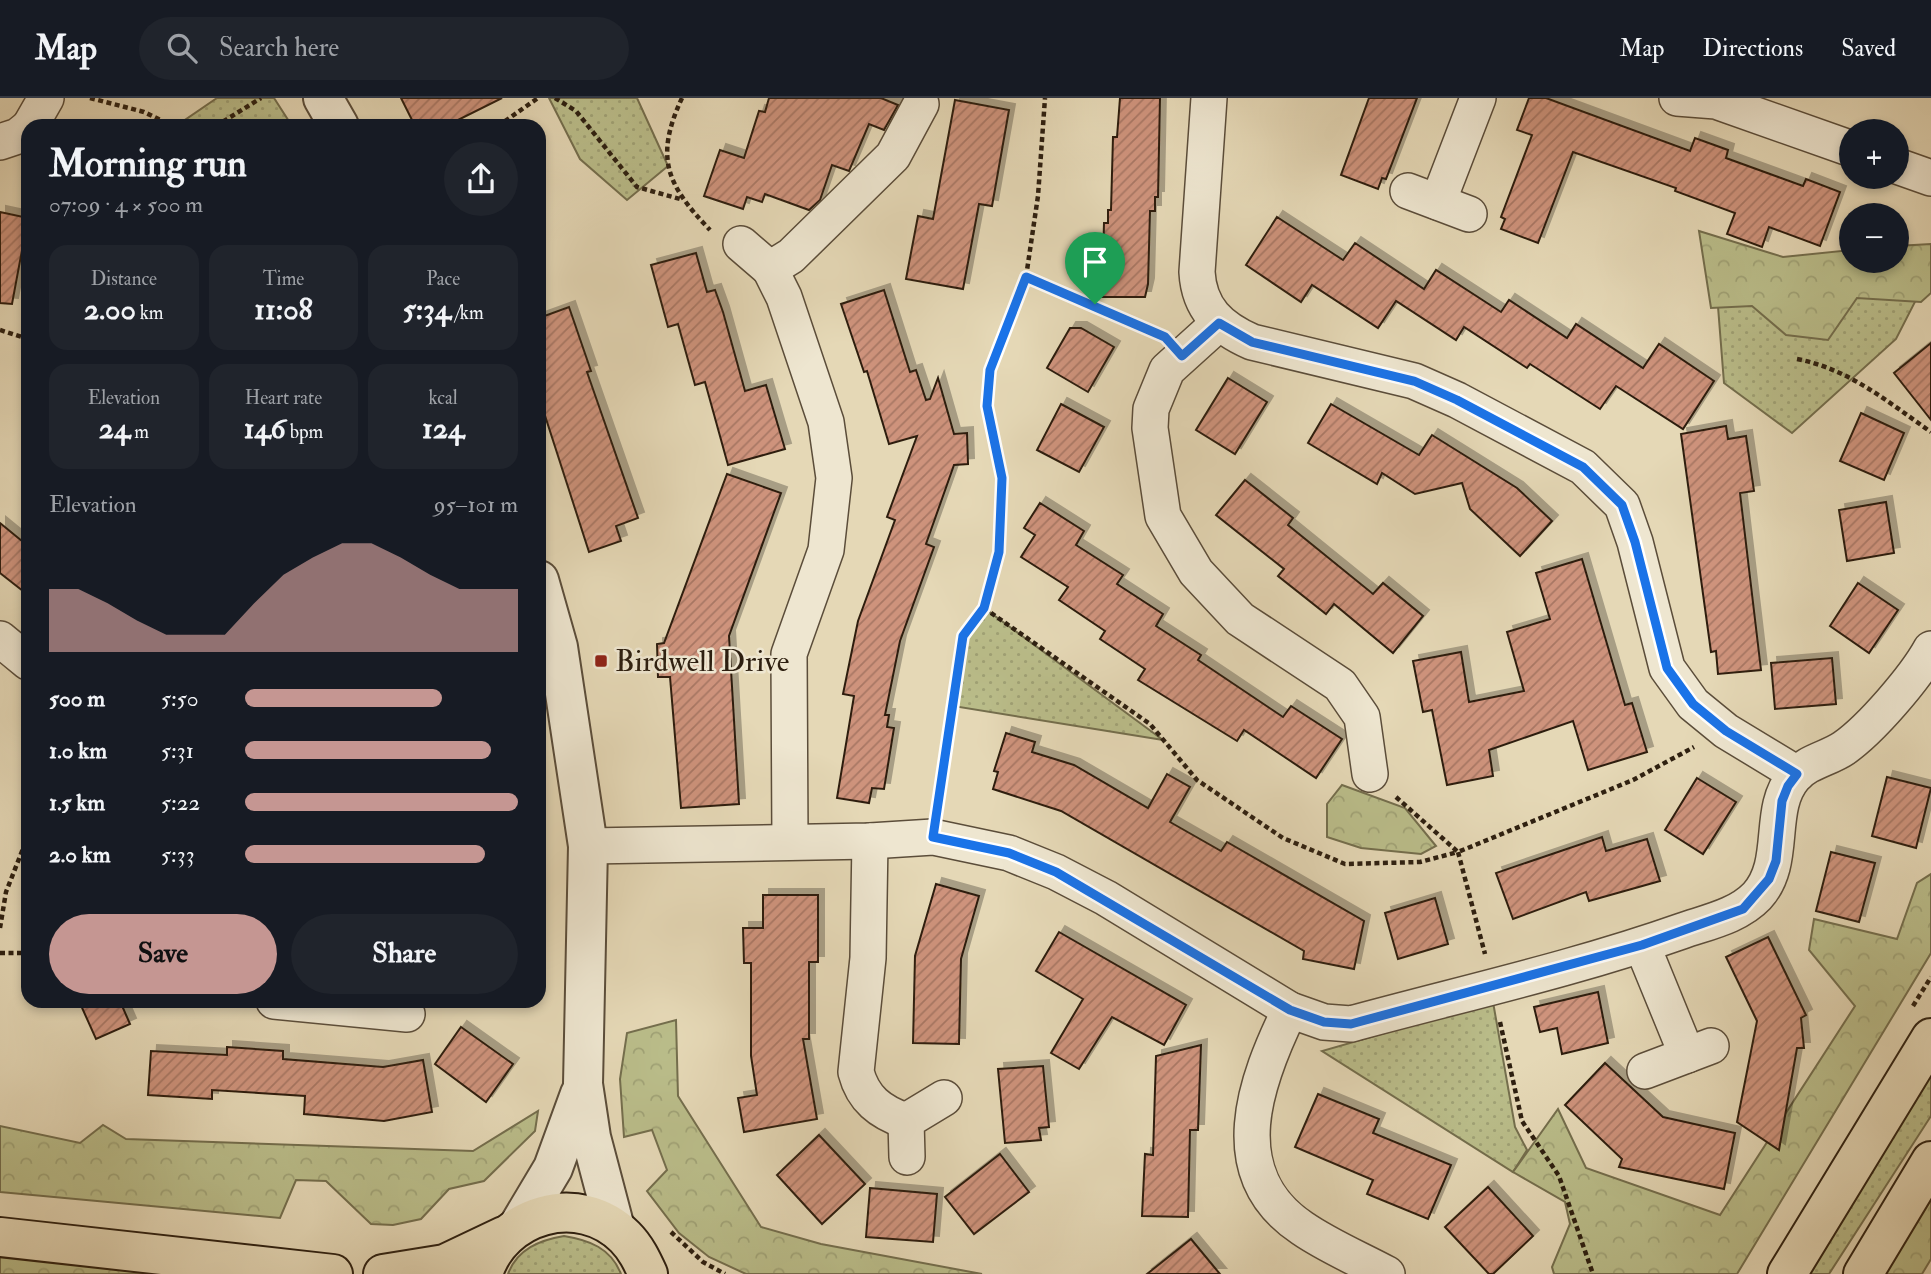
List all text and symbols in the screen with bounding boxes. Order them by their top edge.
search box [139,17,629,80]
text: Map [35,28,97,69]
icon: search [163,29,201,67]
text: Search here [219,32,339,64]
text: Map [1619,33,1664,64]
text: Directions [1702,33,1803,64]
text: Saved [1841,33,1896,64]
map controls [1839,119,1909,273]
button: + [1839,119,1909,189]
text: Morning run [49,140,247,188]
button: share [444,142,518,216]
text: 07:09 · 4 × 500 m [49,190,203,219]
button: − [1839,203,1909,273]
pin [1065,232,1125,304]
icon: arrive [1076,243,1114,281]
text: Distance [91,267,157,291]
text: Time [263,267,304,291]
text: Pace [426,267,460,291]
text: 2.00 [84,291,136,328]
text: 11:08 [254,291,313,328]
text: 5:34 [403,291,451,328]
text: km [136,301,164,325]
text: /km [451,301,484,325]
text: Elevation [88,386,160,410]
text: Heart rate [245,386,322,410]
text: kcal [429,386,458,410]
text: 24 [99,410,130,447]
text: 146 [244,410,286,447]
text: 124 [422,410,464,447]
text: m [130,420,149,444]
text: bpm [286,420,323,444]
text: Elevation [49,490,137,519]
text: 95–101 m [434,490,518,519]
place label: Birdwell Drive [615,643,789,680]
marker: Birdwell Drive [593,653,609,669]
text: 500 m [49,684,105,713]
text: 5:50 [161,684,199,713]
text: 1.0 km [49,736,107,765]
text: 5:31 [161,736,194,765]
text: 1.5 km [49,788,105,817]
text: 5:22 [161,788,200,817]
text: 2.0 km [49,840,111,869]
text: 5:33 [161,840,194,869]
button: Save [49,914,277,994]
button: Share [291,914,518,994]

